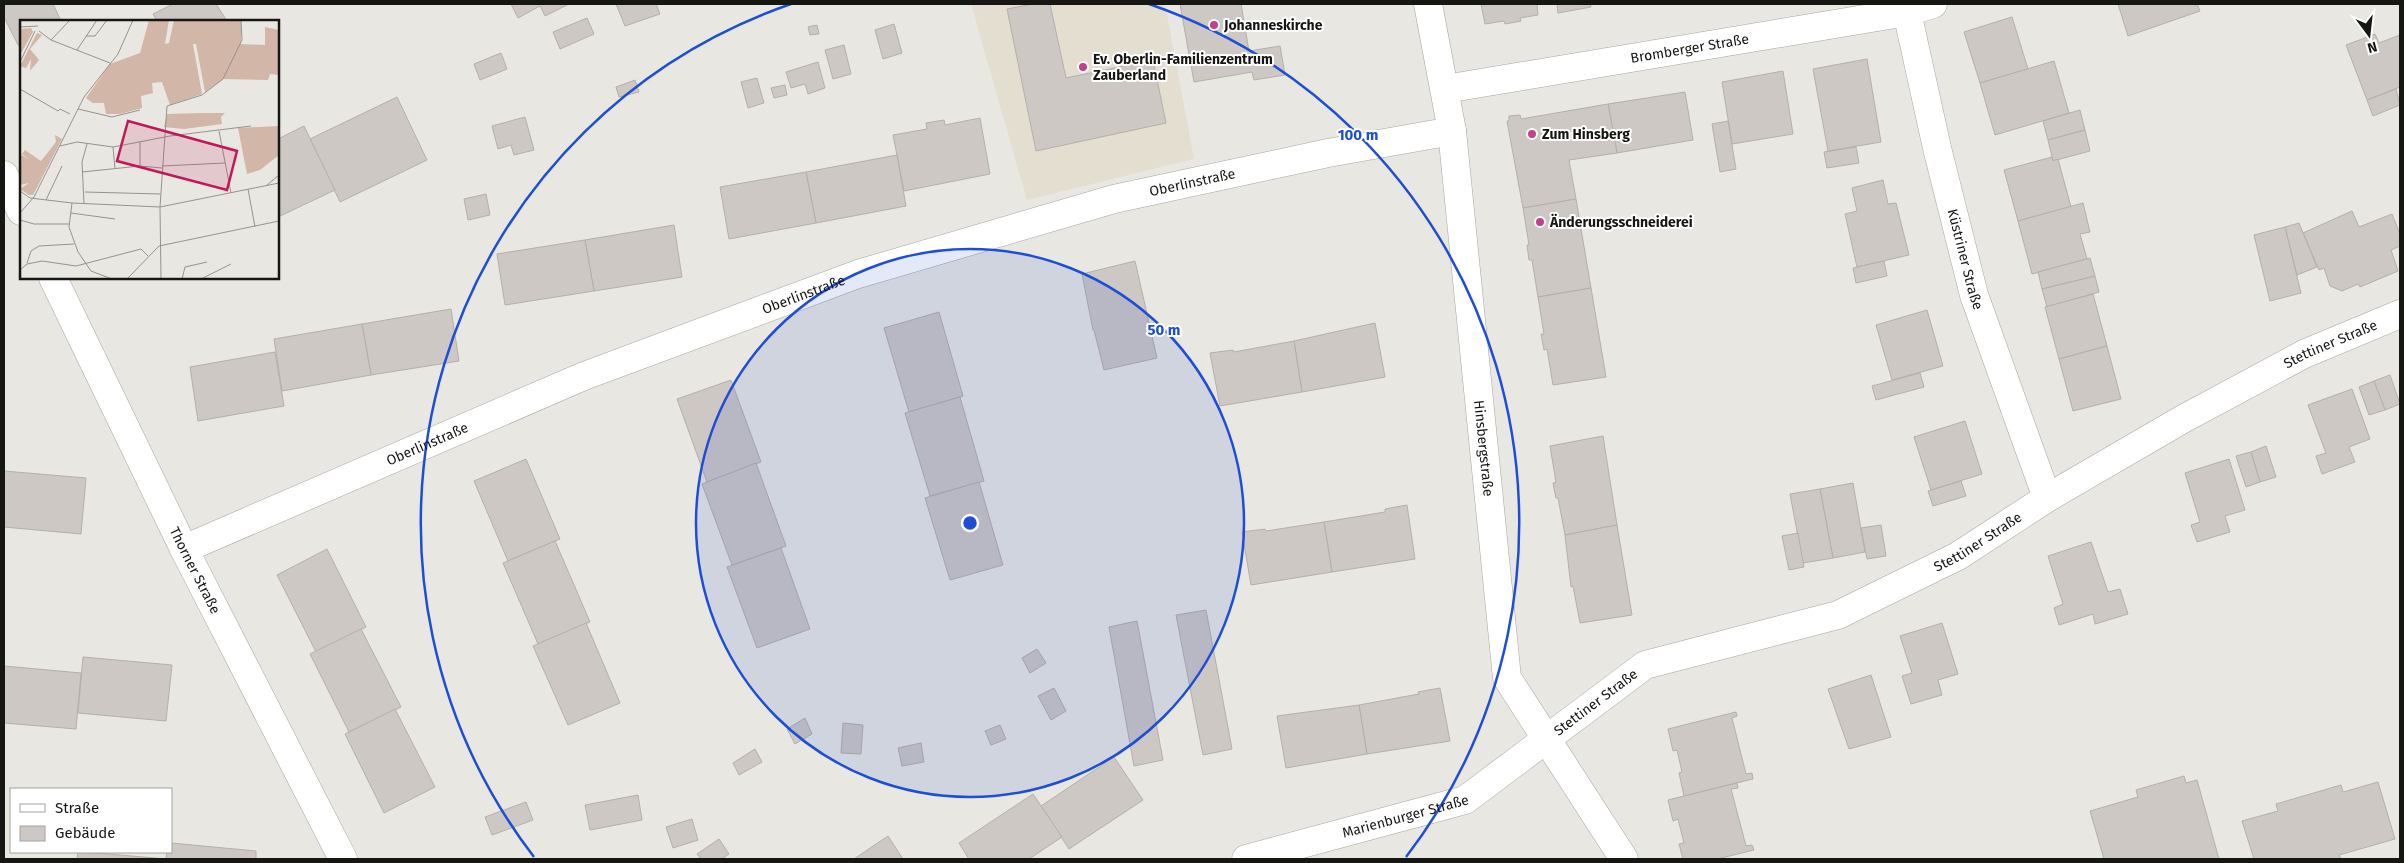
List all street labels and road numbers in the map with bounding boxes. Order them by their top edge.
street label: Bromberger Straße [1629,30,1750,66]
street label: Oberlinstraße [1148,165,1237,200]
street label: Küstriner Straße [1944,207,1987,312]
street label: Oberlinstraße [760,271,847,318]
street label: Stettiner Straße [2281,316,2380,372]
street label: Hinsbergstraße [1471,399,1497,497]
street label: Oberlinstraße [384,419,471,469]
street label: Stettiner Straße [1931,508,2025,575]
street label: Thorner Straße [166,524,224,617]
street label: Stettiner Straße [1550,665,1641,739]
street label: Marienburger Straße [1340,791,1471,841]

